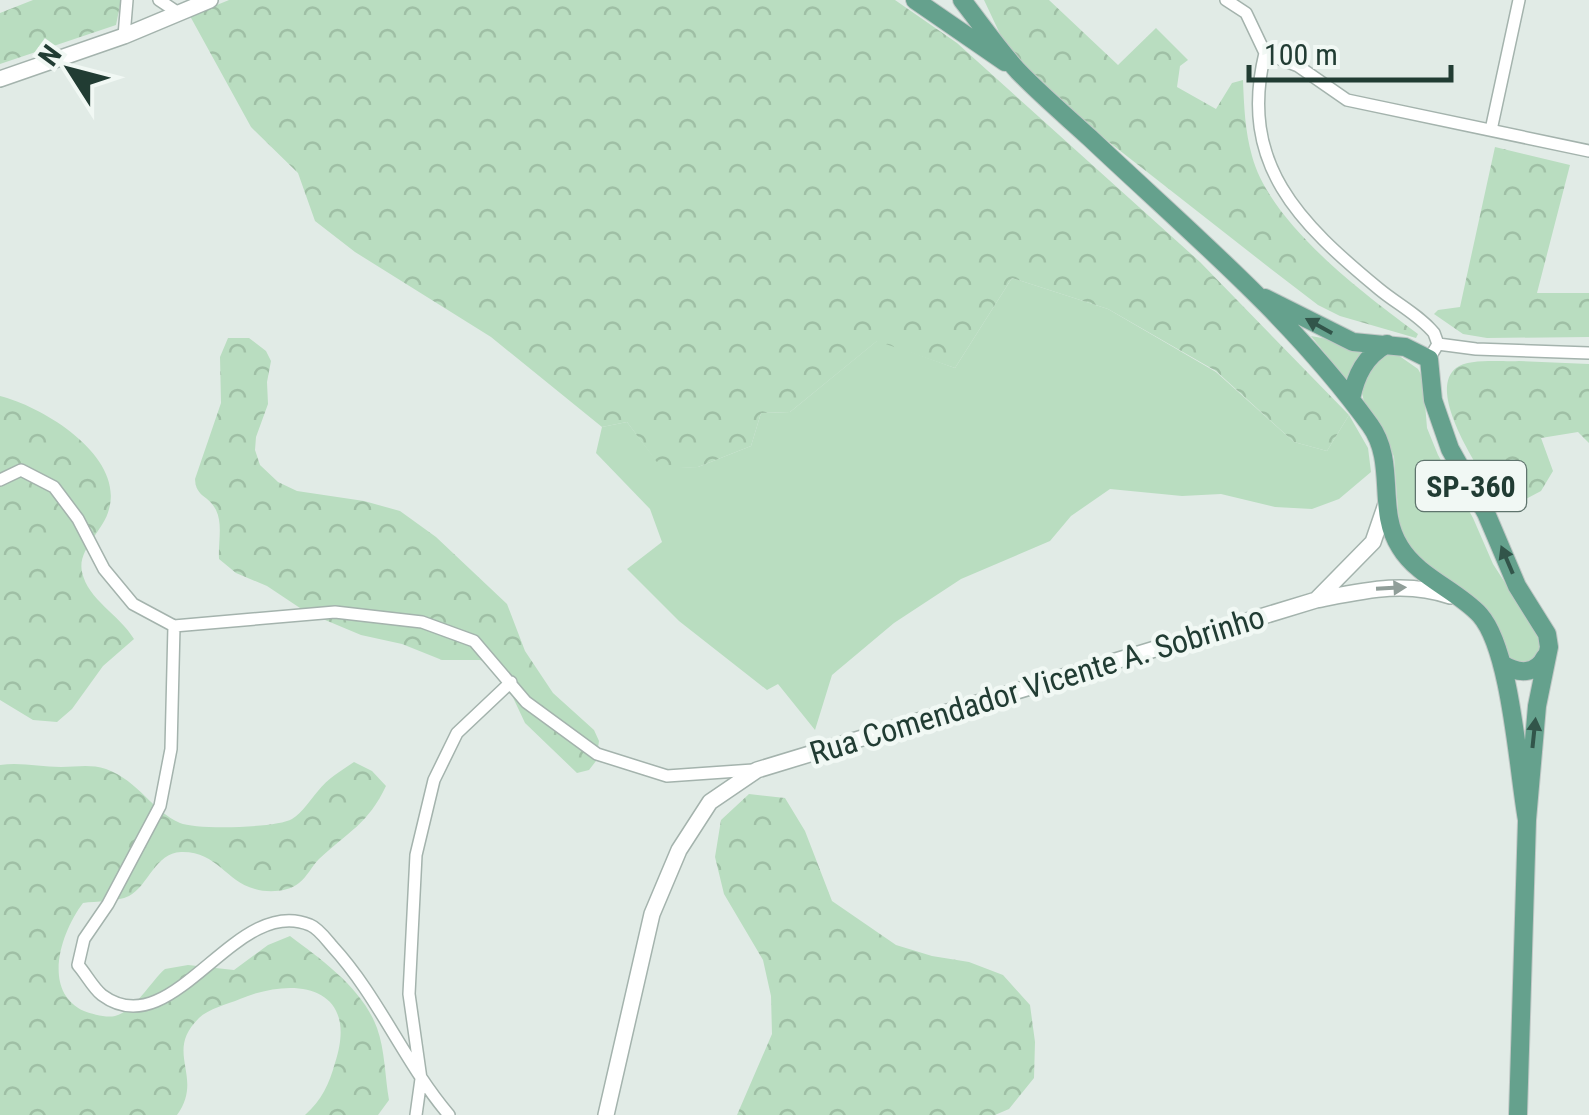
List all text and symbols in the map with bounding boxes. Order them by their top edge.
north arrow [20,20,120,120]
scale bar [1249,20,1452,82]
text: 100 m [1264,37,1338,72]
text: N [32,39,69,72]
one-way arrow [1304,317,1333,334]
road number: SP-360 [1416,461,1526,511]
one-way arrow [1499,545,1515,575]
one-way arrow [1375,580,1407,596]
street label: Rua Comendador Vicente A. Sobrinho [805,598,1269,772]
one-way arrow [1527,716,1543,748]

